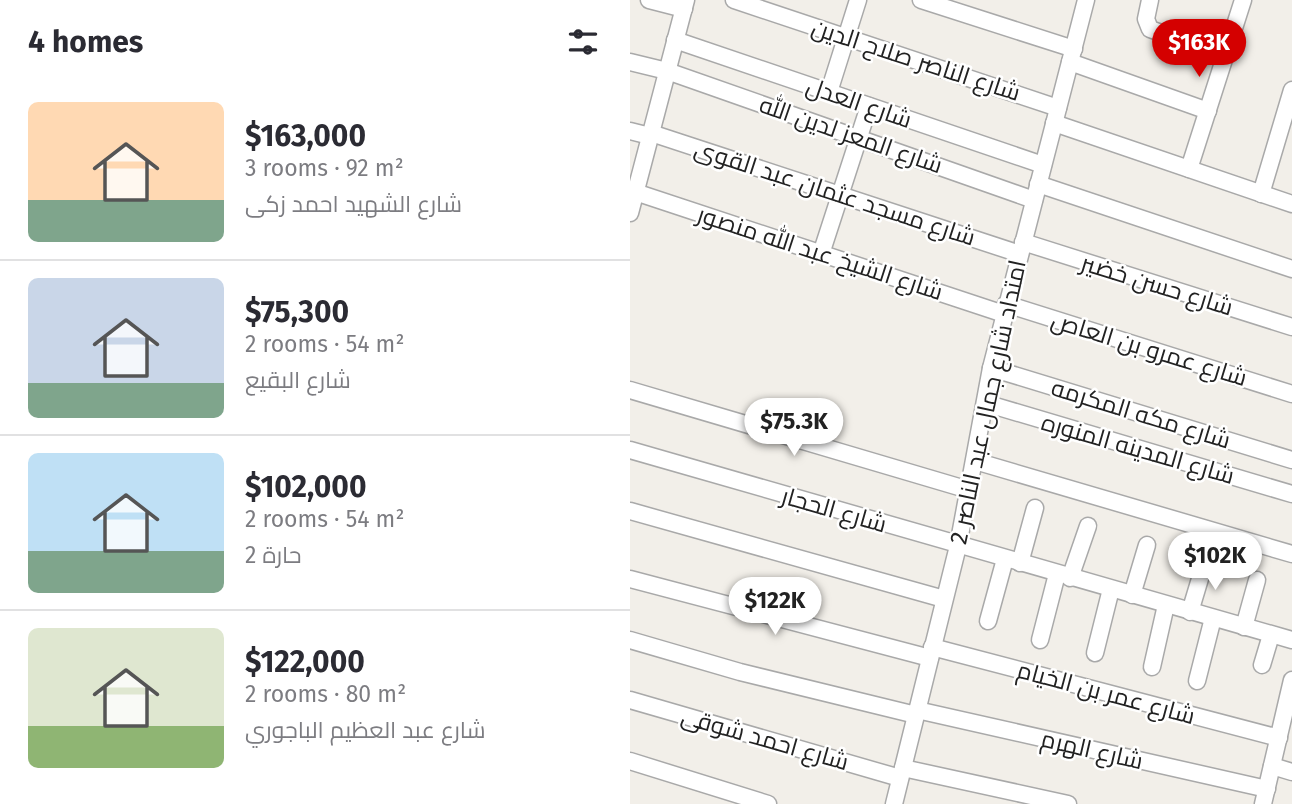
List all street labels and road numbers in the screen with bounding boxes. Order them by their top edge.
street label: شارع الناصر صلاح الدين [808,13,1024,109]
street label: شارع العدل [802,72,916,136]
street label: شارع المعز لدين الله [755,89,947,181]
street label: شارع مسجد عثمان عبد القوى [690,134,979,254]
street label: شارع الشيخ عبد الله منصور [691,197,947,308]
street label: شارع حسن خضير [1075,248,1236,323]
street label: امتداد شارع جمال عبد الناصر 2 [944,257,1034,547]
street label: شارع عمرو بن العاص [1047,306,1250,394]
street label: شارع مكه المكرمه [1047,373,1234,456]
street label: شارع المدينه المنوره [1038,408,1238,492]
street label: شارع الحجار [776,481,890,540]
street label: شارع عمر بن الخيام [1013,656,1198,732]
street label: شارع احمد شوقى [678,702,852,778]
street label: شارع الهرم [1038,725,1146,777]

